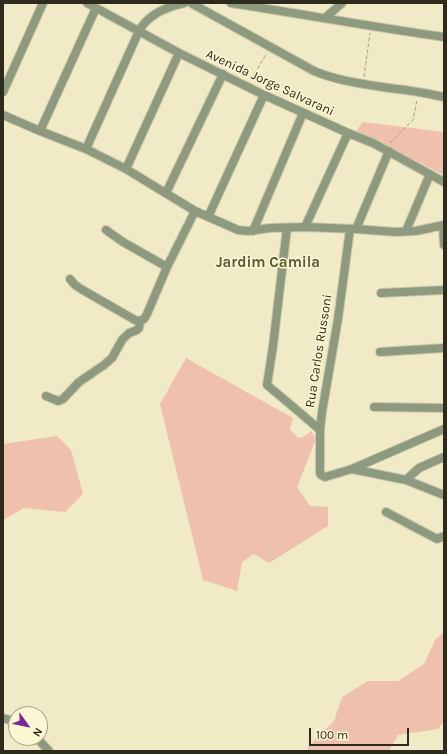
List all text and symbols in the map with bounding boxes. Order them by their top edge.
street label: Avenida Jorge Salvarani [203,46,337,120]
district label: Jardim Camila [216,254,320,272]
street label: Rua Carlos Russoni [302,293,336,409]
north arrow [8,706,48,746]
scale bar [311,720,411,746]
text: N [30,725,45,739]
text: 100 m [316,728,348,742]

